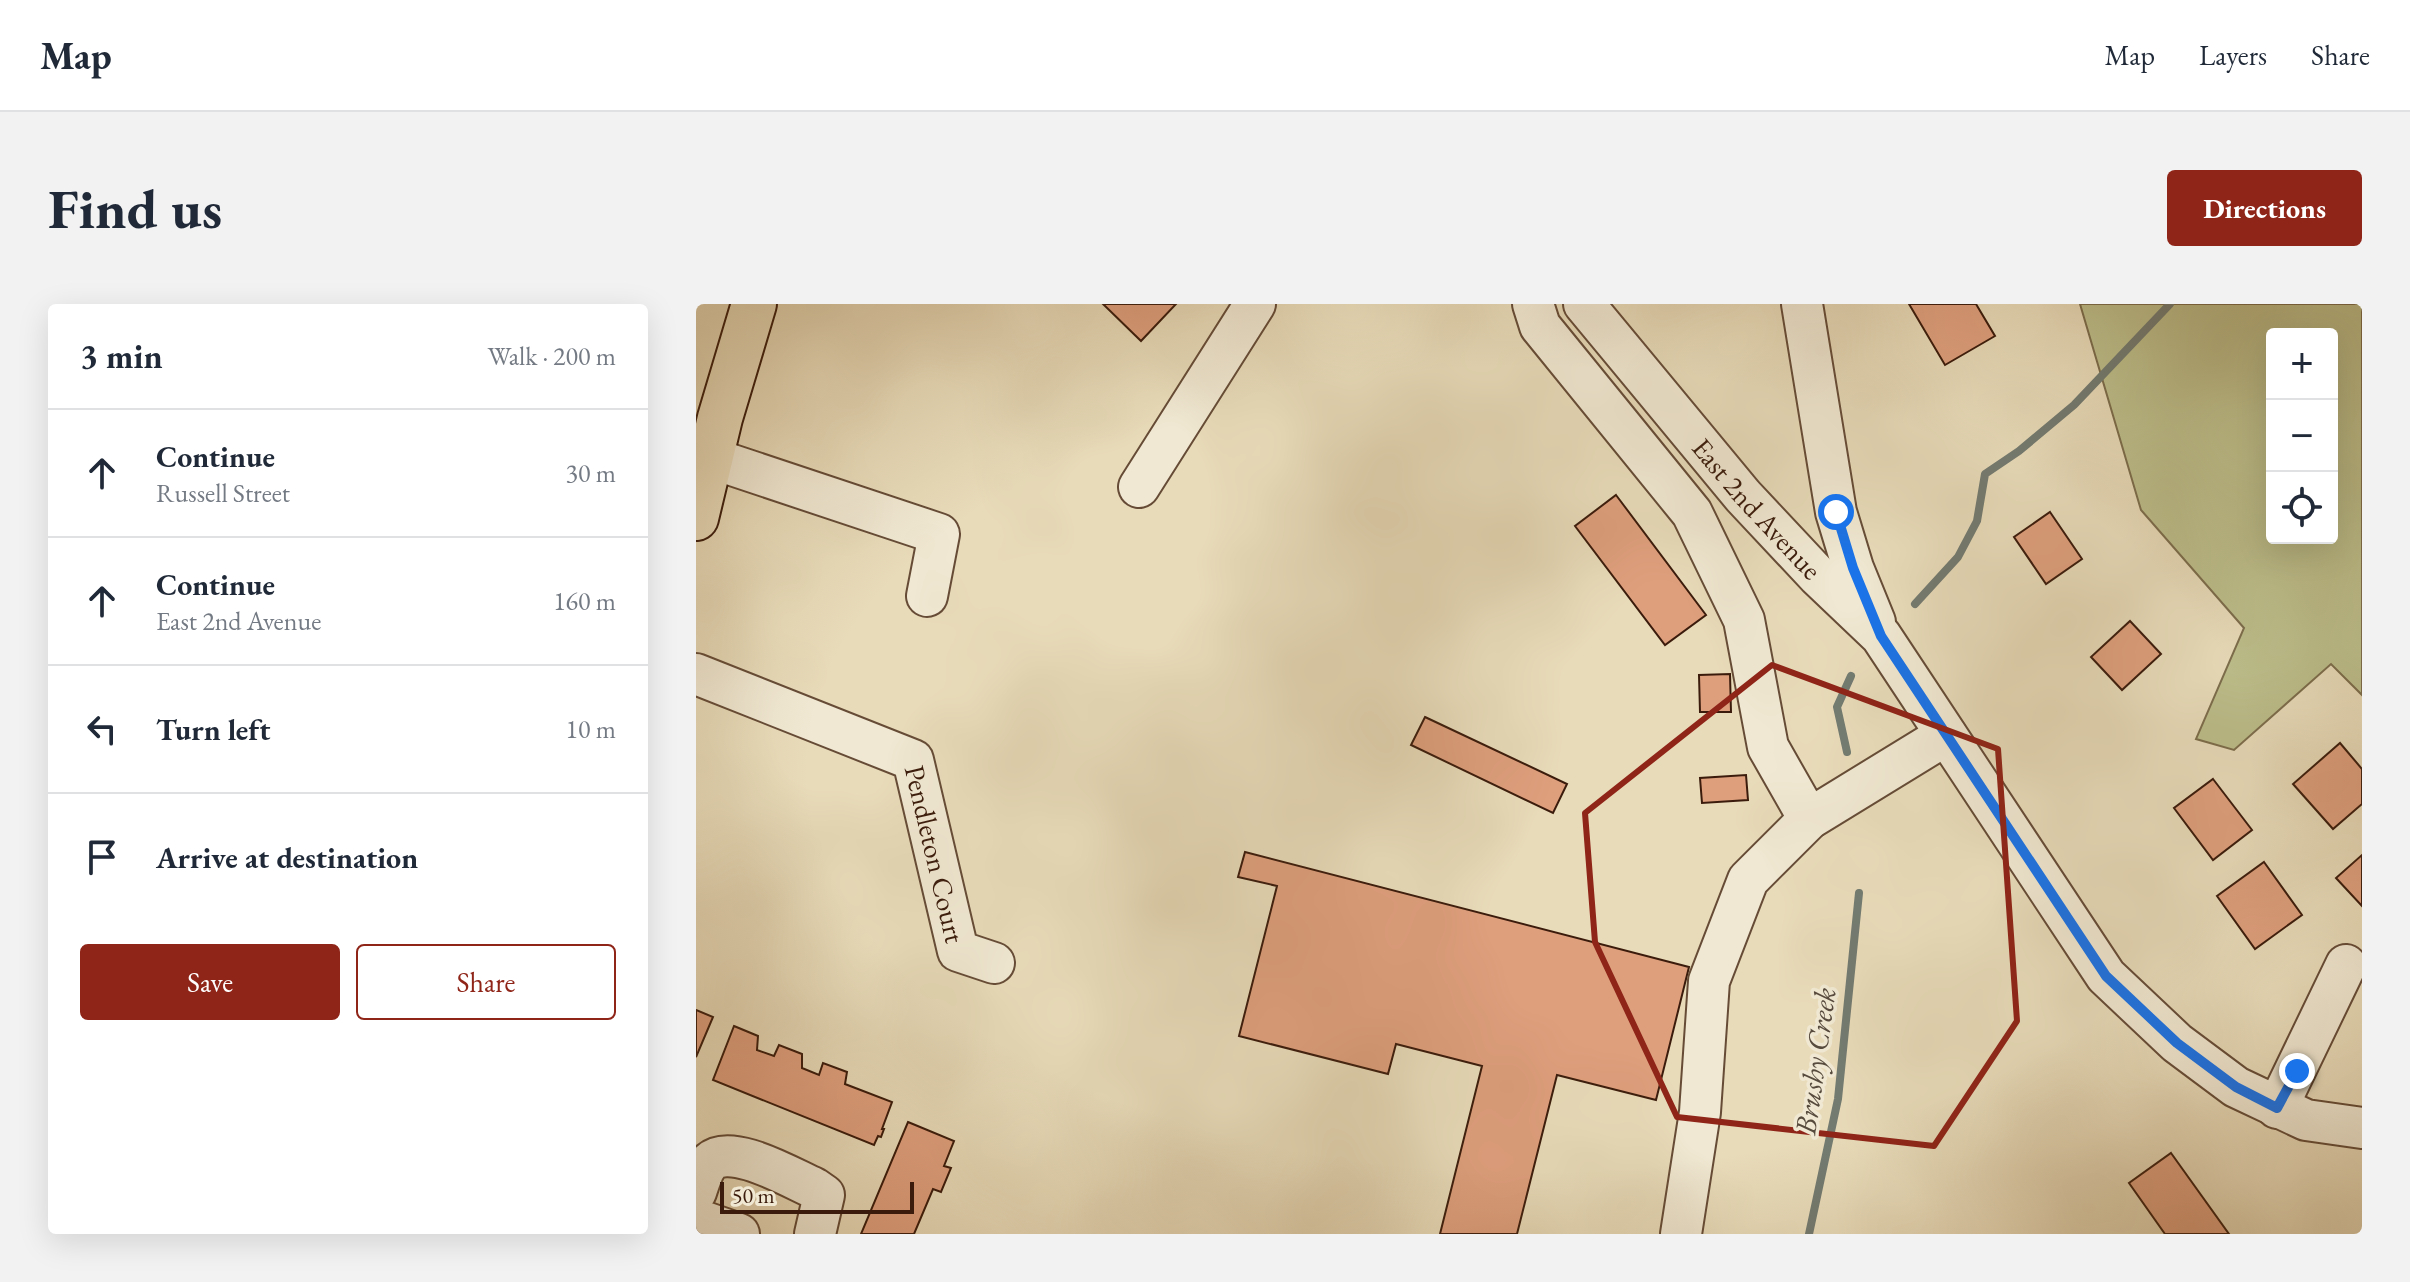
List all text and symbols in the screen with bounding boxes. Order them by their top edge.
text: Map [40,31,112,80]
text: Map [2105,37,2155,73]
text: Layers [2199,37,2267,73]
text: Share [2311,37,2370,73]
button: Directions [2167,170,2362,246]
text: Find us [48,172,222,245]
map controls [2266,328,2338,544]
button: + [2266,328,2338,400]
text: 3 min [80,334,163,378]
text: Walk · 200 m [488,339,616,373]
button: − [2266,400,2338,472]
street label: East 2nd Avenue [1684,430,1830,587]
text: Continue [156,437,275,476]
icon: ahead [80,451,124,495]
text: 30 m [566,456,616,490]
button: locate [2266,472,2338,544]
text: Russell Street [156,476,290,510]
route start [1818,494,1854,530]
text: Continue [156,565,275,604]
icon: ahead [80,579,124,623]
text: 160 m [553,584,616,618]
text: East 2nd Avenue [156,604,321,638]
icon: left [80,707,124,751]
text: Turn left [156,710,270,749]
text: 10 m [566,712,616,746]
street label: Pendleton Court [897,762,974,947]
icon: arrive [80,835,124,879]
text: Arrive at destination [156,838,418,877]
button: Save [80,944,340,1020]
button: Share [356,944,616,1020]
water label: Brushy Creek [1785,985,1845,1138]
route end [2279,1053,2315,1089]
scale bar [720,1178,914,1214]
text: 50 m [732,1181,775,1210]

